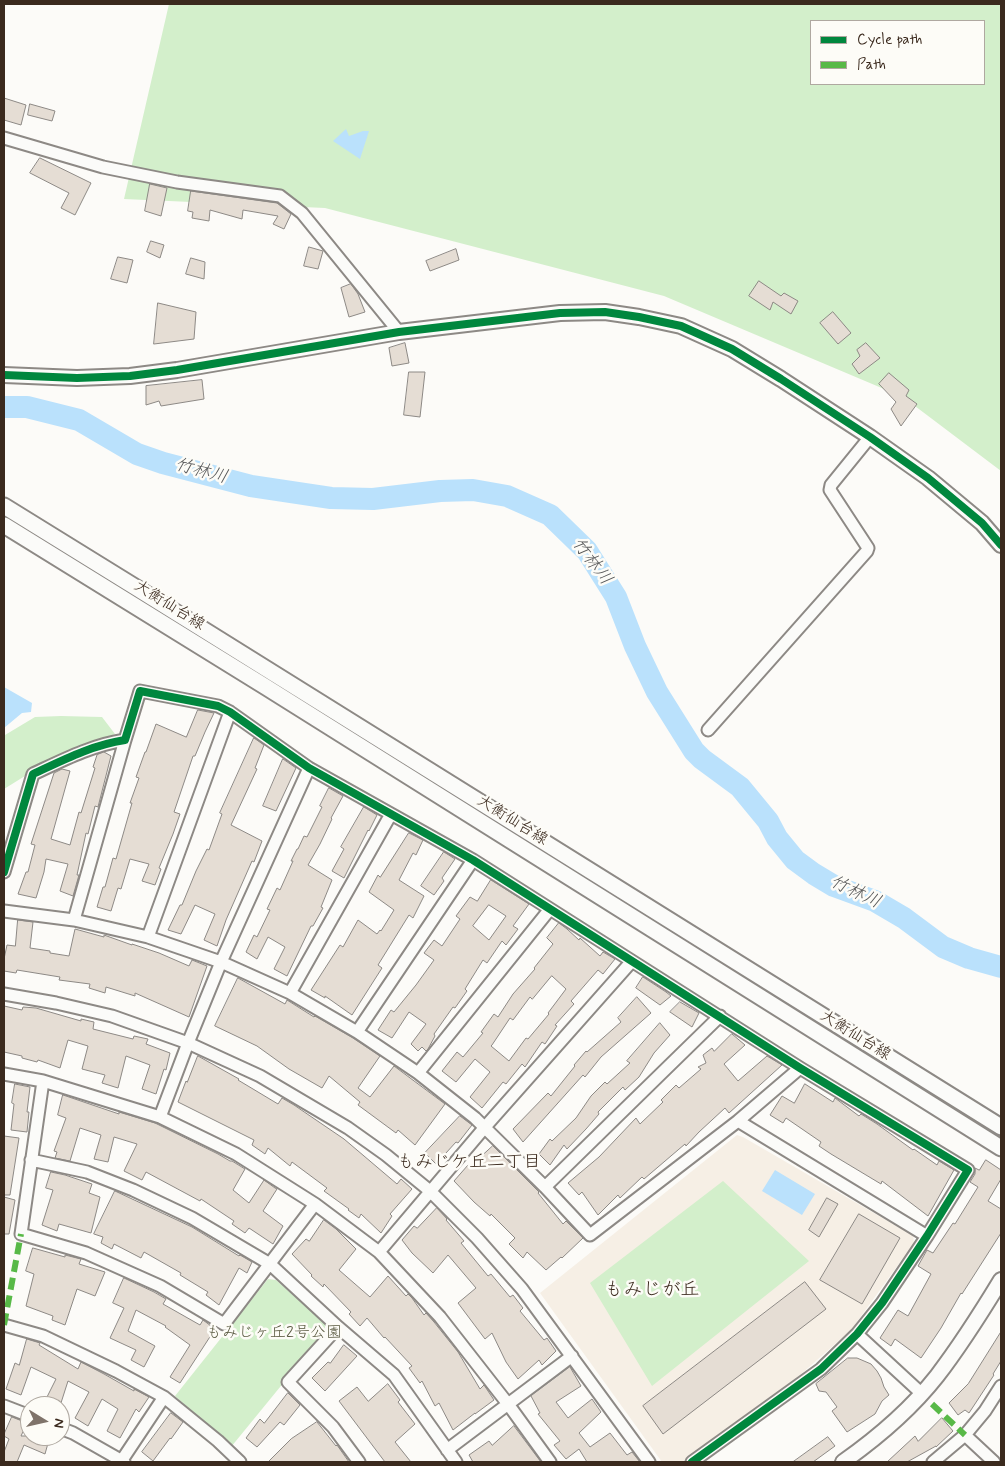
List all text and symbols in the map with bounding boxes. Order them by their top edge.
legend [810,20,985,85]
text: Cycle path [857,30,922,50]
text: Path [857,55,886,75]
water label: 竹林川 [172,455,230,489]
water label: 竹林川 [566,534,616,590]
street label: 大衡仙台線 [130,577,208,635]
street label: 大衡仙台線 [473,792,551,850]
water label: 竹林川 [826,872,884,914]
street label: 大衡仙台線 [816,1007,894,1065]
district label: もみじケ丘二丁目 [397,1152,541,1174]
district label: もみじが丘 [605,1280,699,1302]
park label: もみじヶ丘2号公園 [206,1324,342,1344]
north arrow [20,1396,70,1446]
text: N [49,1417,68,1429]

